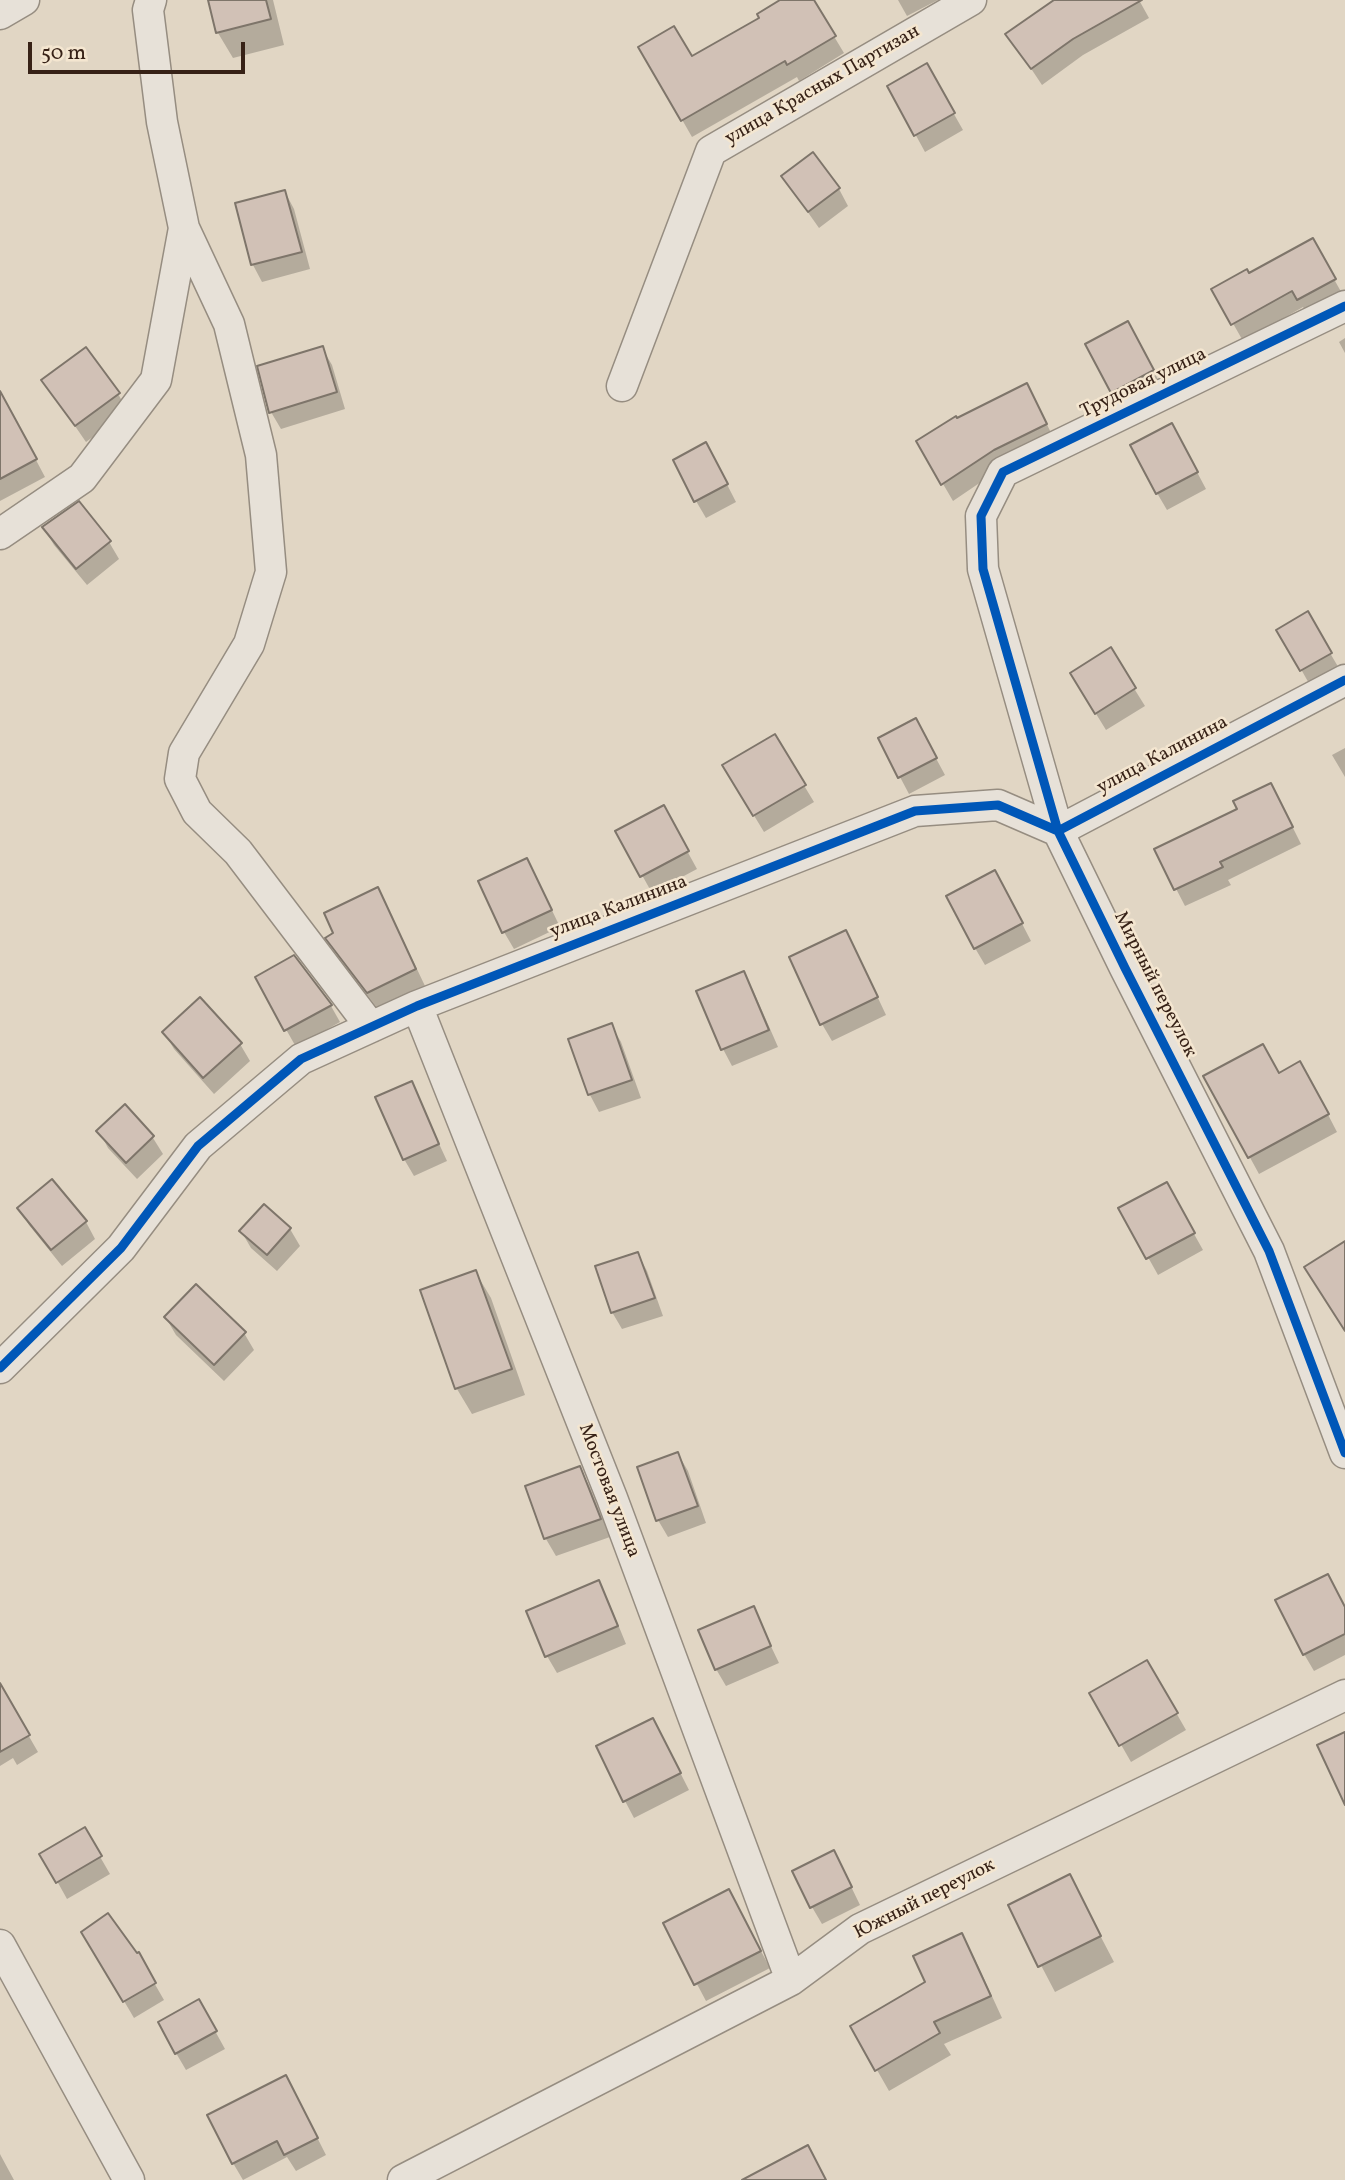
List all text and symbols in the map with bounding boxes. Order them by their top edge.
street label: улица Красных Партизан [722,21,924,151]
scale bar [32,28,248,72]
text: 50 m [41,39,86,68]
street label: Трудовая улица [1077,344,1211,424]
street label: улица Калинина [1094,712,1232,800]
street label: улица Калинина [547,871,691,945]
street label: Мирный переулок [1107,908,1201,1062]
street label: Мостовая улица [572,1421,644,1561]
street label: Южный переулок [851,1855,999,1945]

